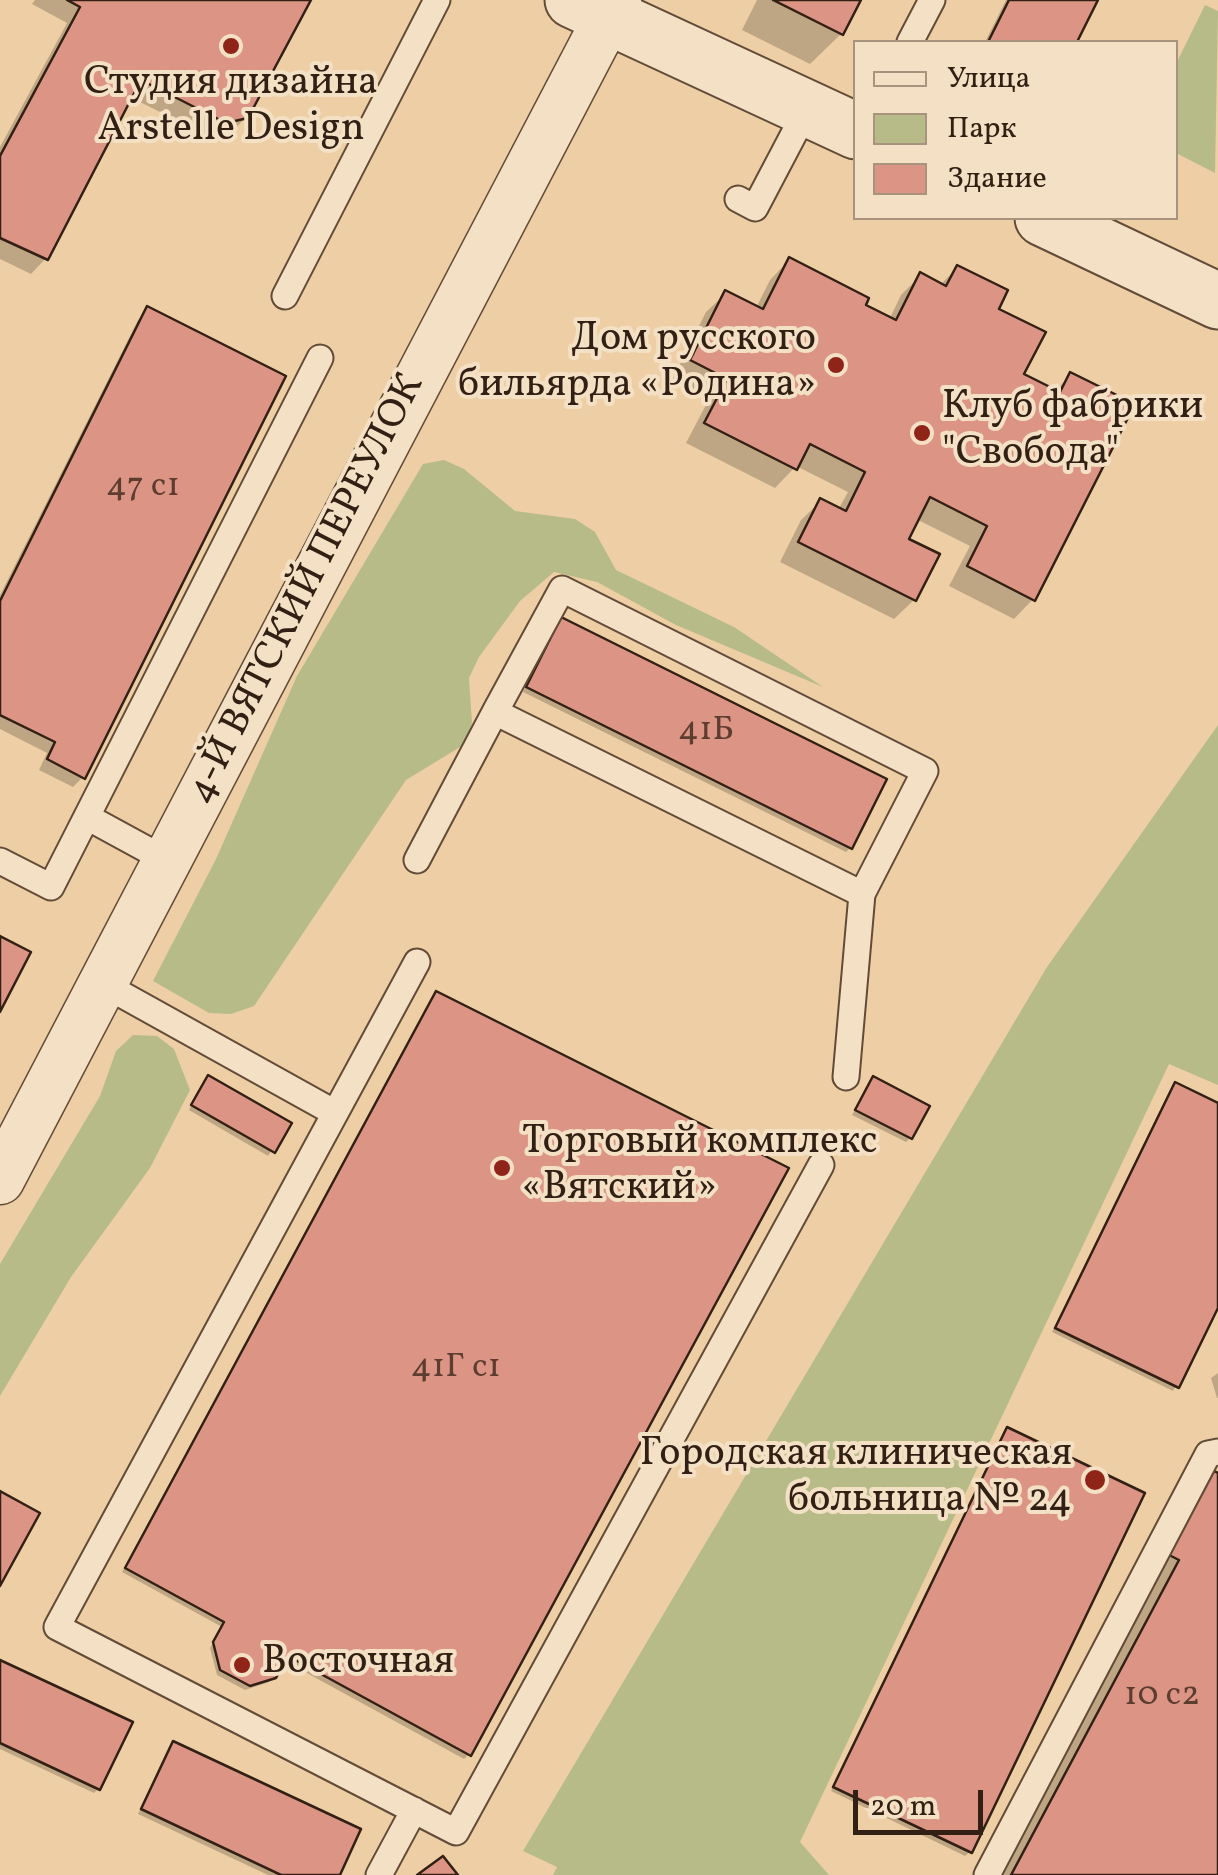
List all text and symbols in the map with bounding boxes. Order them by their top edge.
marker: Студия дизайна Arstelle Design [220,35,242,57]
legend [853,40,1178,220]
text: Улица [947,58,1030,100]
place label: Студия дизайна Arstelle Design [84,62,378,156]
text: Парк [947,108,1016,150]
text: Здание [947,158,1047,200]
place label: Дом русского бильярда «Родина» [458,318,816,412]
marker: Дом русского бильярда «Родина» [825,354,847,376]
street label: 4-Й ВЯТСКИЙ ПЕРЕУЛОК [179,367,437,813]
place label: Клуб фабрики "Свобода" [942,386,1203,480]
marker: Клуб фабрики "Свобода" [911,422,933,444]
house number: 47 с1 [106,468,180,510]
house number: 41Б [678,712,734,754]
place label: Торговый комплекс «Вятский» [522,1121,878,1215]
marker: Торговый комплекс «Вятский» [491,1157,513,1179]
house number: 41Г с1 [411,1349,501,1391]
place label: Городская клиническая больница № 24 [640,1433,1072,1527]
marker: Городская клиническая больница № 24 [1082,1467,1108,1493]
place label: Восточная [262,1641,454,1689]
marker: Восточная [231,1654,253,1676]
house number: 10 с2 [1124,1677,1200,1719]
scale bar [858,1770,988,1832]
text: 20 m [870,1786,936,1828]

